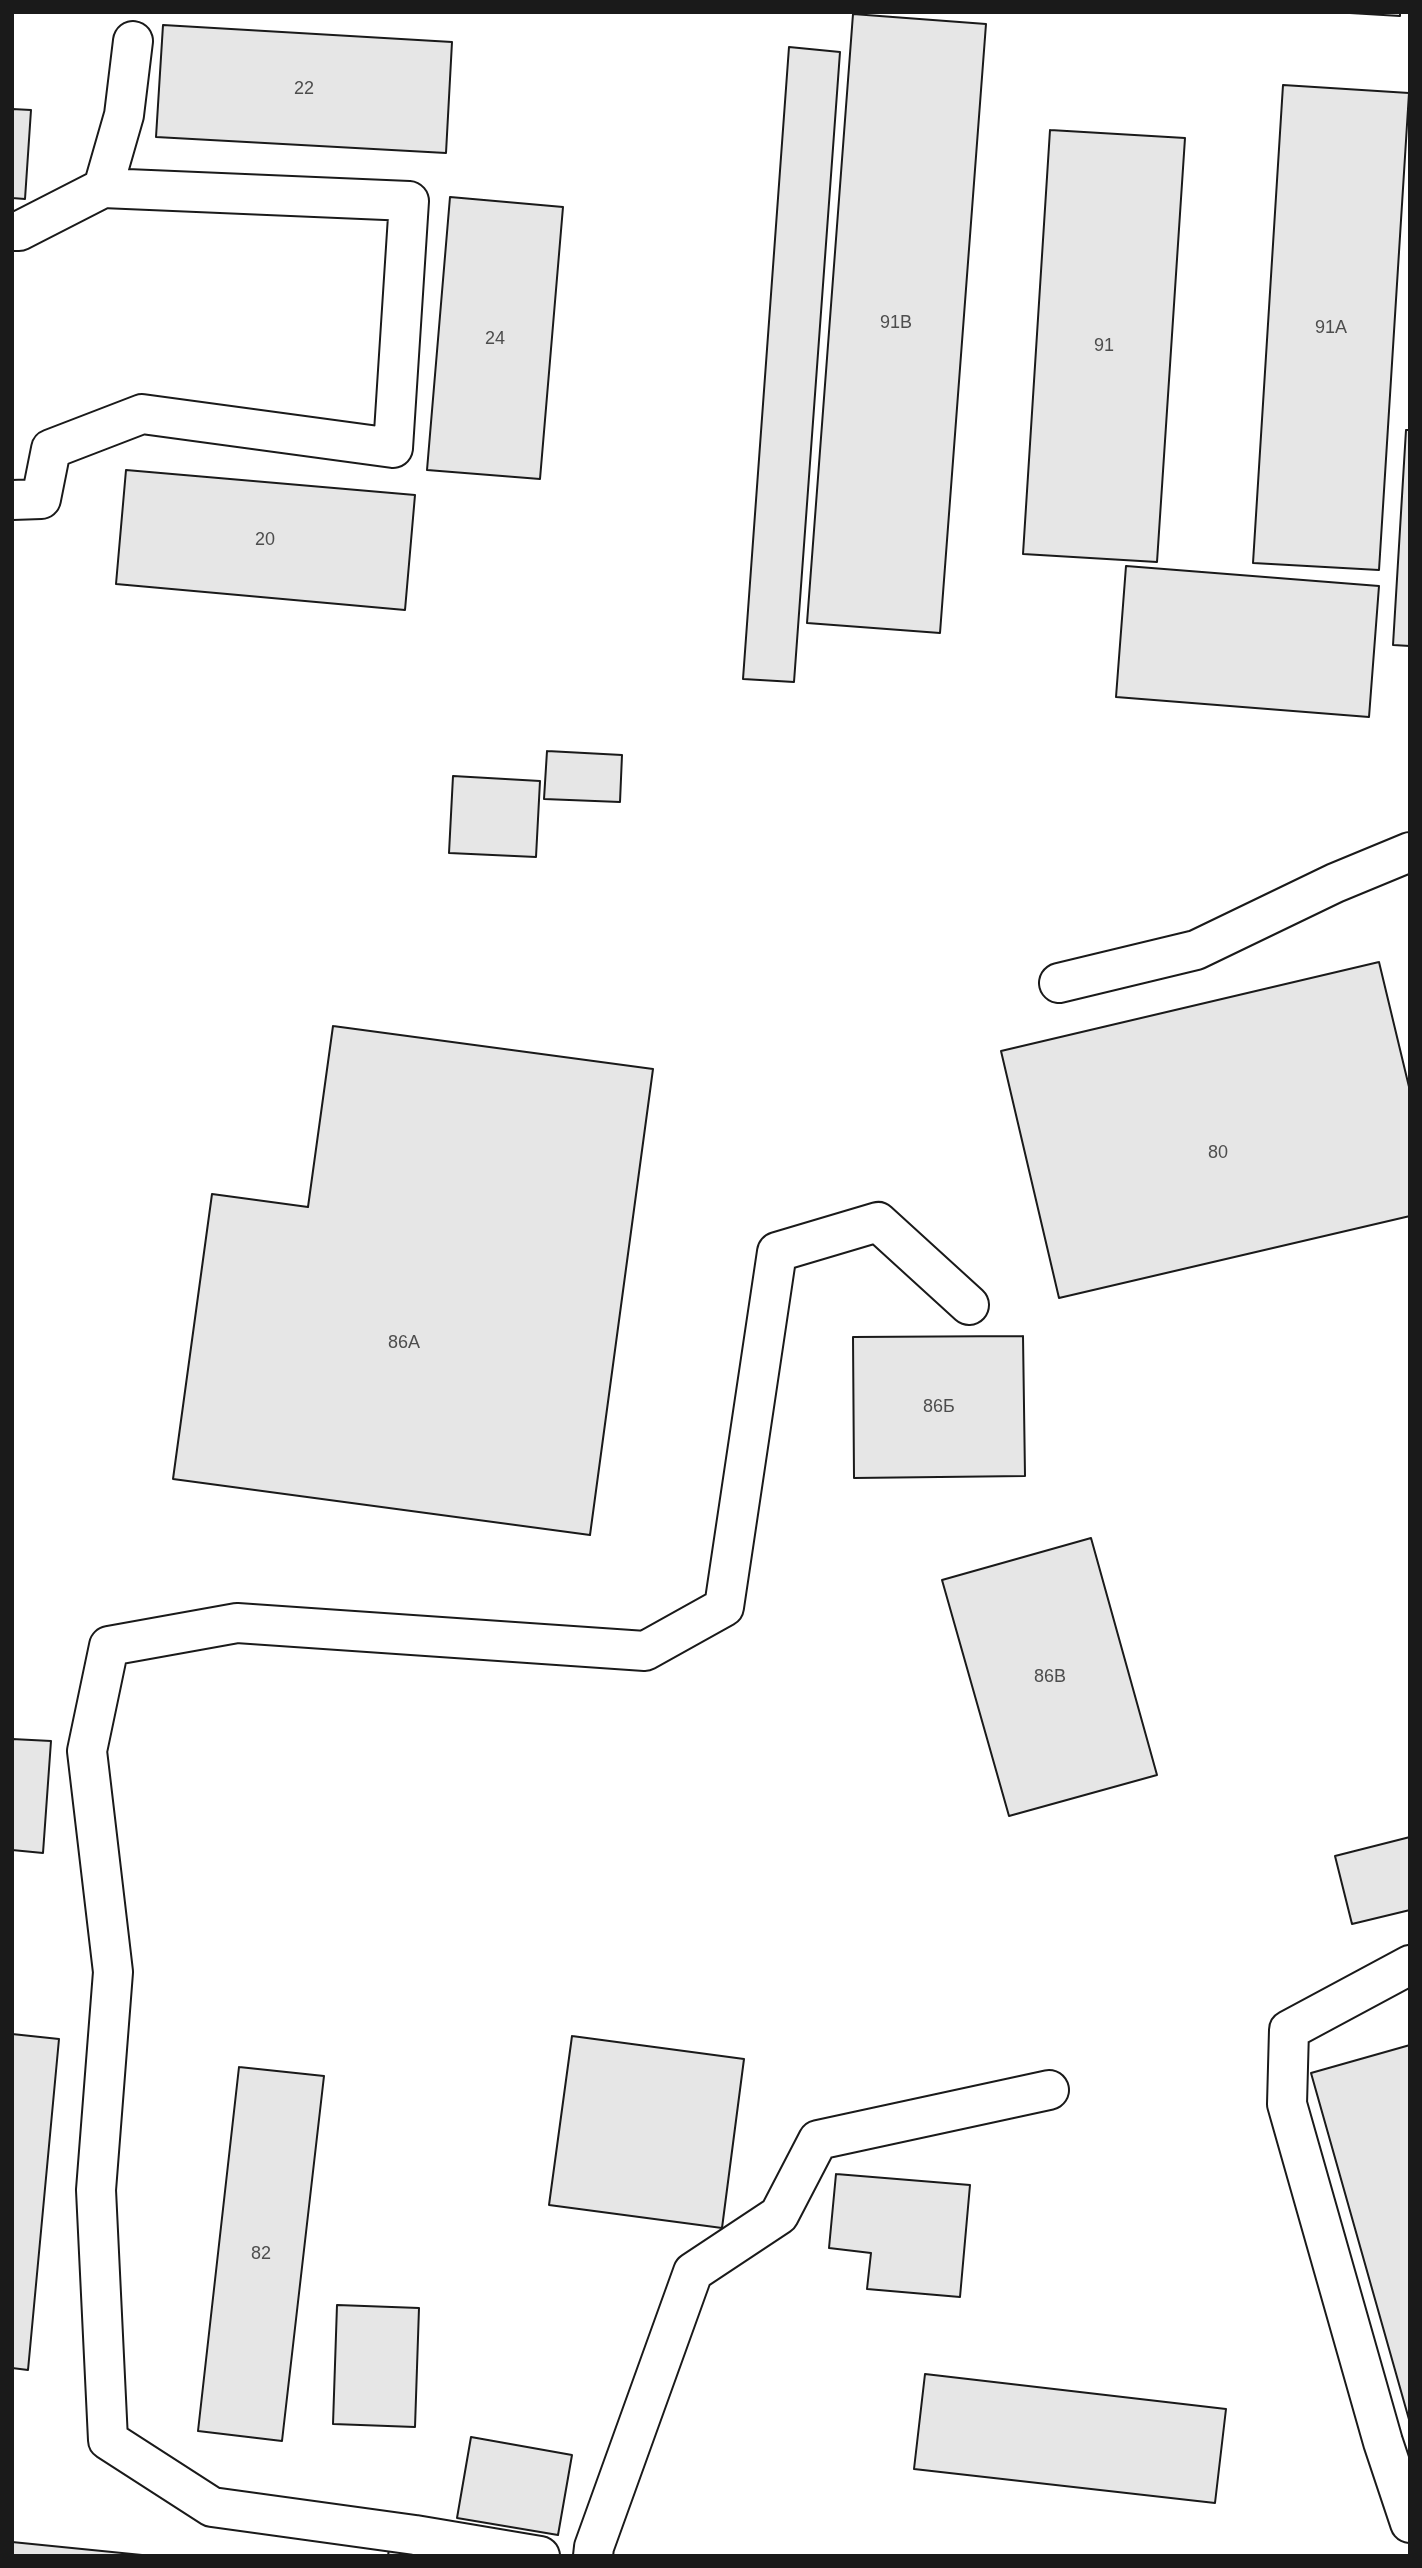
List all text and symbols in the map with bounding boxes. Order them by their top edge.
house number: 22 [294,78,314,100]
house number: 91В [880,312,912,334]
house number: 91А [1315,317,1347,339]
house number: 24 [485,328,505,350]
house number: 91 [1094,335,1114,357]
house number: 20 [255,529,275,551]
house number: 80 [1208,1142,1228,1164]
house number: 86А [388,1332,420,1354]
house number: 86Б [923,1396,955,1418]
house number: 86В [1034,1666,1066,1688]
house number: 82 [251,2243,271,2265]

